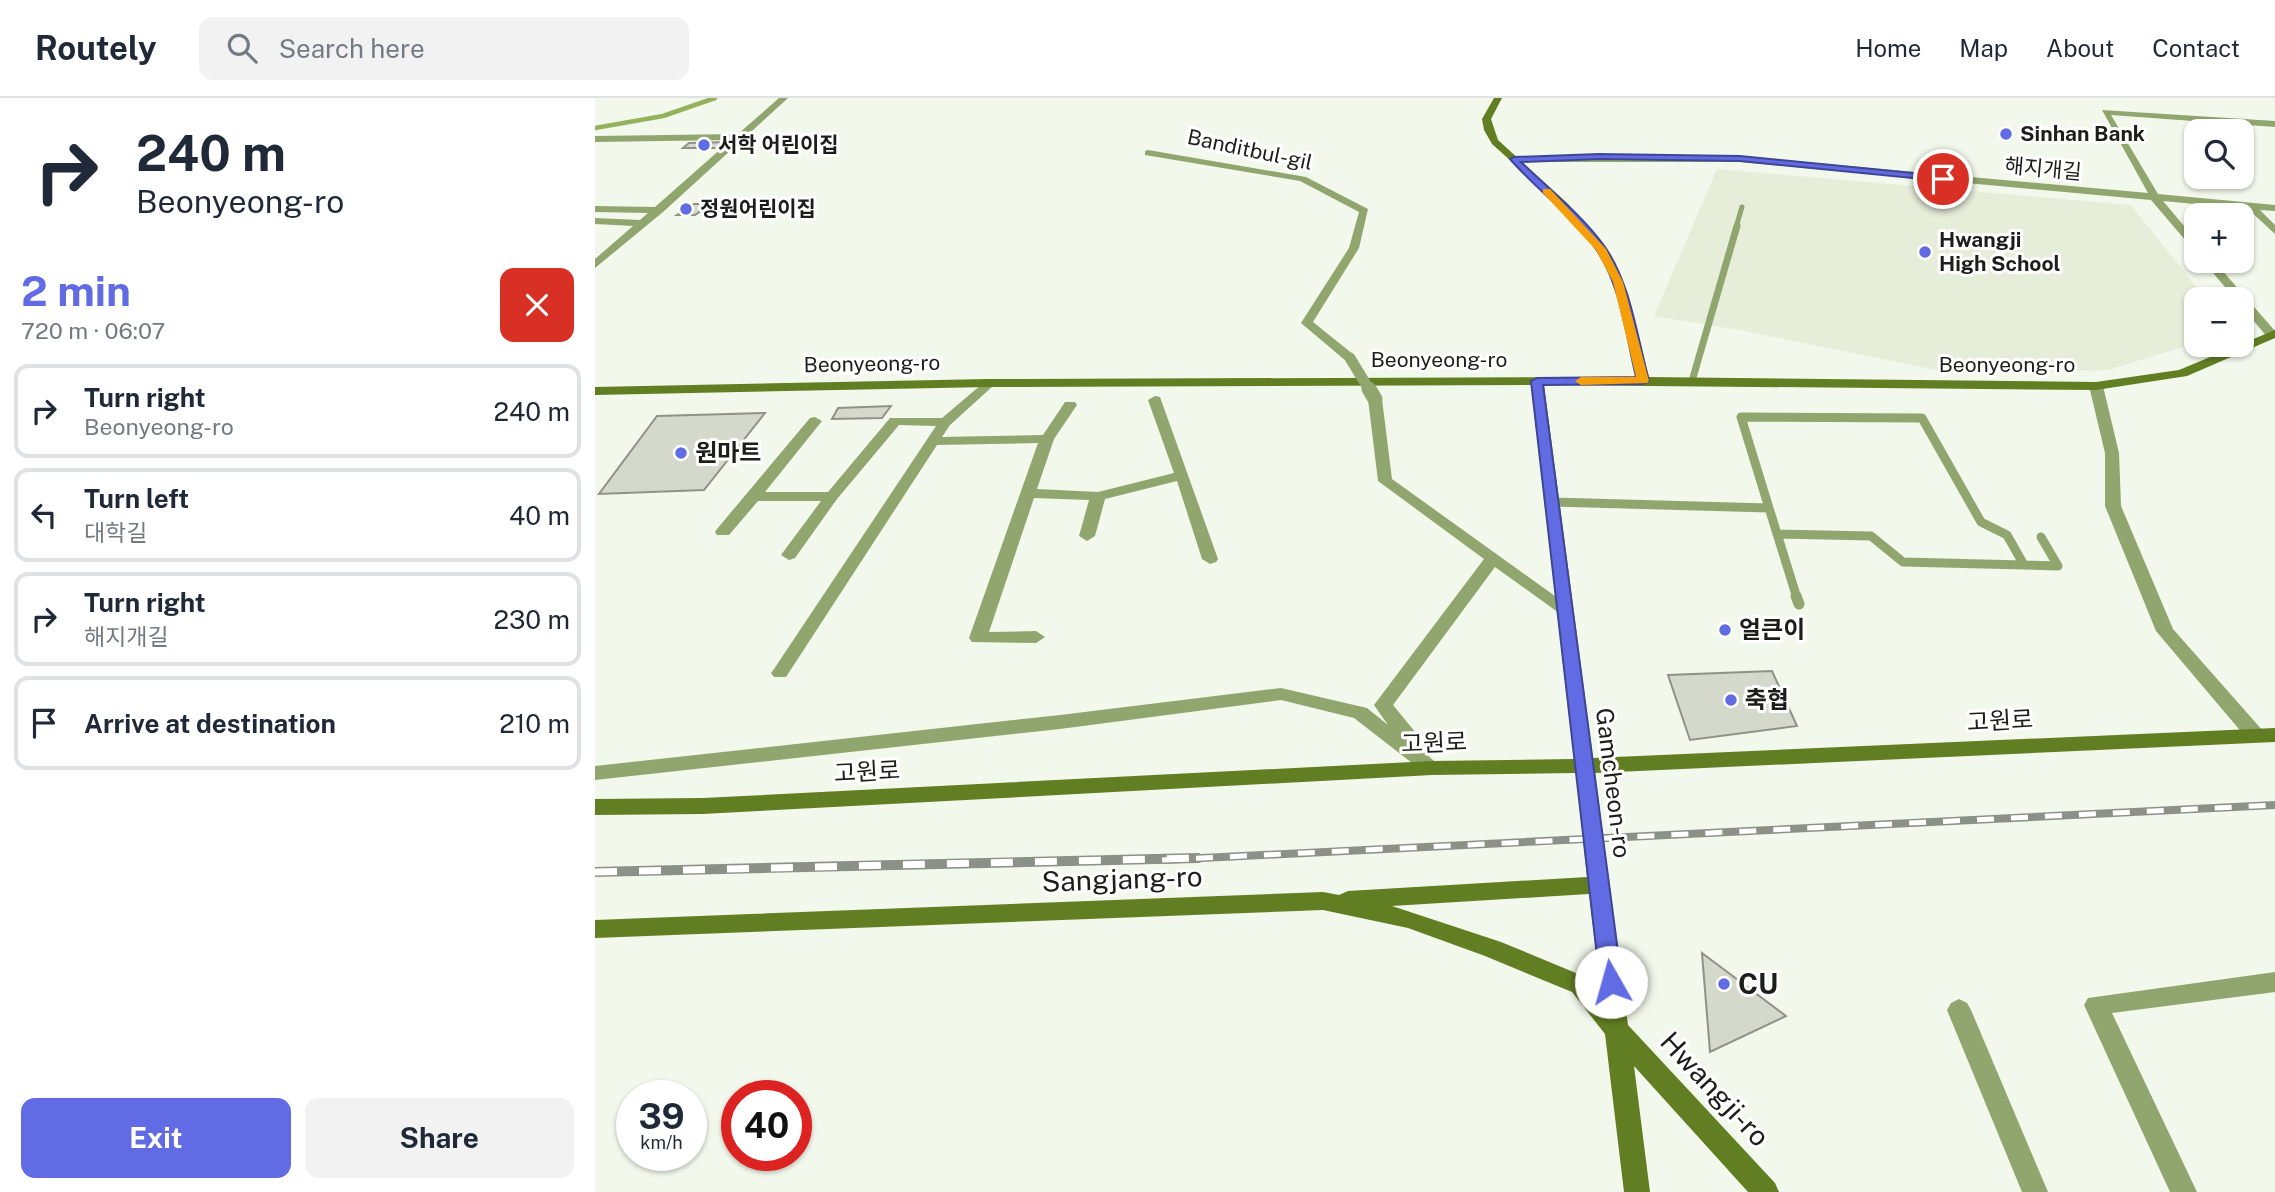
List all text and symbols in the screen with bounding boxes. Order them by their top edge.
search box [199,17,689,80]
text: Routely [35,29,157,67]
icon: search [223,29,261,67]
text: Search here [279,33,425,64]
text: Home [1855,34,1921,62]
text: Map [1959,34,2008,62]
text: About [2046,34,2114,62]
text: Contact [2152,34,2240,62]
map controls [2184,119,2254,357]
button: search [2184,119,2254,189]
place label: Sinhan Bank [2020,121,2145,146]
text: 240 m [136,124,286,182]
street label: Banditbul-gil [1185,124,1315,175]
icon: right [21,126,112,217]
marker: Sinhan Bank [1998,126,2014,142]
place label: 서학 어린이집 [718,132,839,157]
marker: 서학 어린이집 [696,137,712,153]
pin [1913,149,1973,209]
street label: 해지개길 [2003,153,2083,184]
icon: arrive [1924,160,1962,198]
text: Beonyeong-ro [136,183,344,220]
place label: 정원어린이집 [700,196,816,221]
marker: 정원어린이집 [678,201,694,217]
button: + [2184,203,2254,273]
place label: Hwangji High School [1939,227,2061,276]
marker: Hwangji High School [1917,244,1933,260]
text: 2 min [21,266,131,315]
button: close [500,268,574,342]
button: − [2184,287,2254,357]
text: 720 m · 06:07 [21,317,165,344]
street label: Beonyeong-ro [1371,347,1507,372]
street label: Beonyeong-ro [803,350,941,377]
street label: Beonyeong-ro [1939,352,2075,377]
text: Turn right [84,382,206,413]
icon: right [25,392,63,430]
text: 240 m [493,396,570,427]
text: Beonyeong-ro [84,413,234,440]
place label: 원마트 [695,438,761,466]
marker: 원마트 [673,445,689,461]
text: Turn left [84,483,189,514]
icon: left [25,496,63,534]
text: 40 m [509,500,570,531]
text: 대학길 [84,519,147,546]
text: Turn right [84,587,206,618]
icon: right [25,600,63,638]
text: 230 m [494,604,570,635]
place label: 얼큰이 [1739,615,1805,643]
marker: 얼큰이 [1717,622,1733,638]
text: 해지개길 [84,623,169,650]
place label: 축협 [1745,685,1789,713]
marker: 축협 [1723,692,1739,708]
icon: arrive [25,704,63,742]
street label: 고원로 [1966,704,2034,736]
street label: Gamcheon-ro [1591,706,1637,860]
text: Arrive at destination [84,708,336,739]
text: 210 m [499,708,570,739]
street label: 고원로 [1400,727,1468,757]
street label: 고원로 [833,755,901,787]
street label: Sangjang-ro [1041,859,1203,898]
position arrow [1574,945,1648,1019]
place label: CU [1738,967,1778,1000]
marker: CU [1716,976,1732,992]
street label: Hwangji-ro [1654,1025,1777,1153]
speed limit sign: 40 [721,1080,812,1171]
text: 39 [638,1096,685,1137]
button: Exit [21,1098,291,1178]
button: Share [305,1098,574,1178]
text: km/h [640,1132,683,1153]

